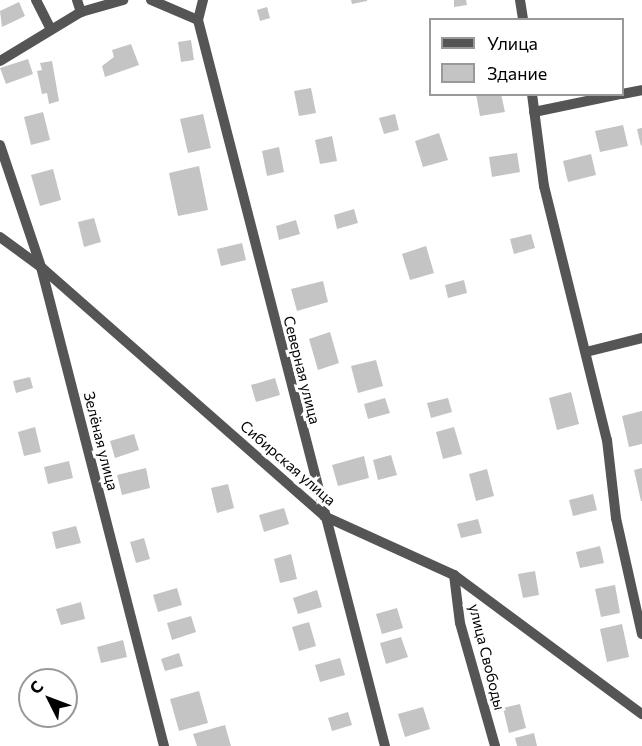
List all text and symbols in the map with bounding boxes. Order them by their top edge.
legend [429,18,624,96]
text: Улица [487,32,538,54]
text: Здание [487,62,547,84]
street label: Северная улица [280,314,324,426]
street label: Зелёная улица [80,390,122,492]
street label: Сибирская улица [237,417,339,509]
street label: улица Свободы [465,602,509,712]
north arrow [18,668,78,728]
text: С [25,677,46,697]

